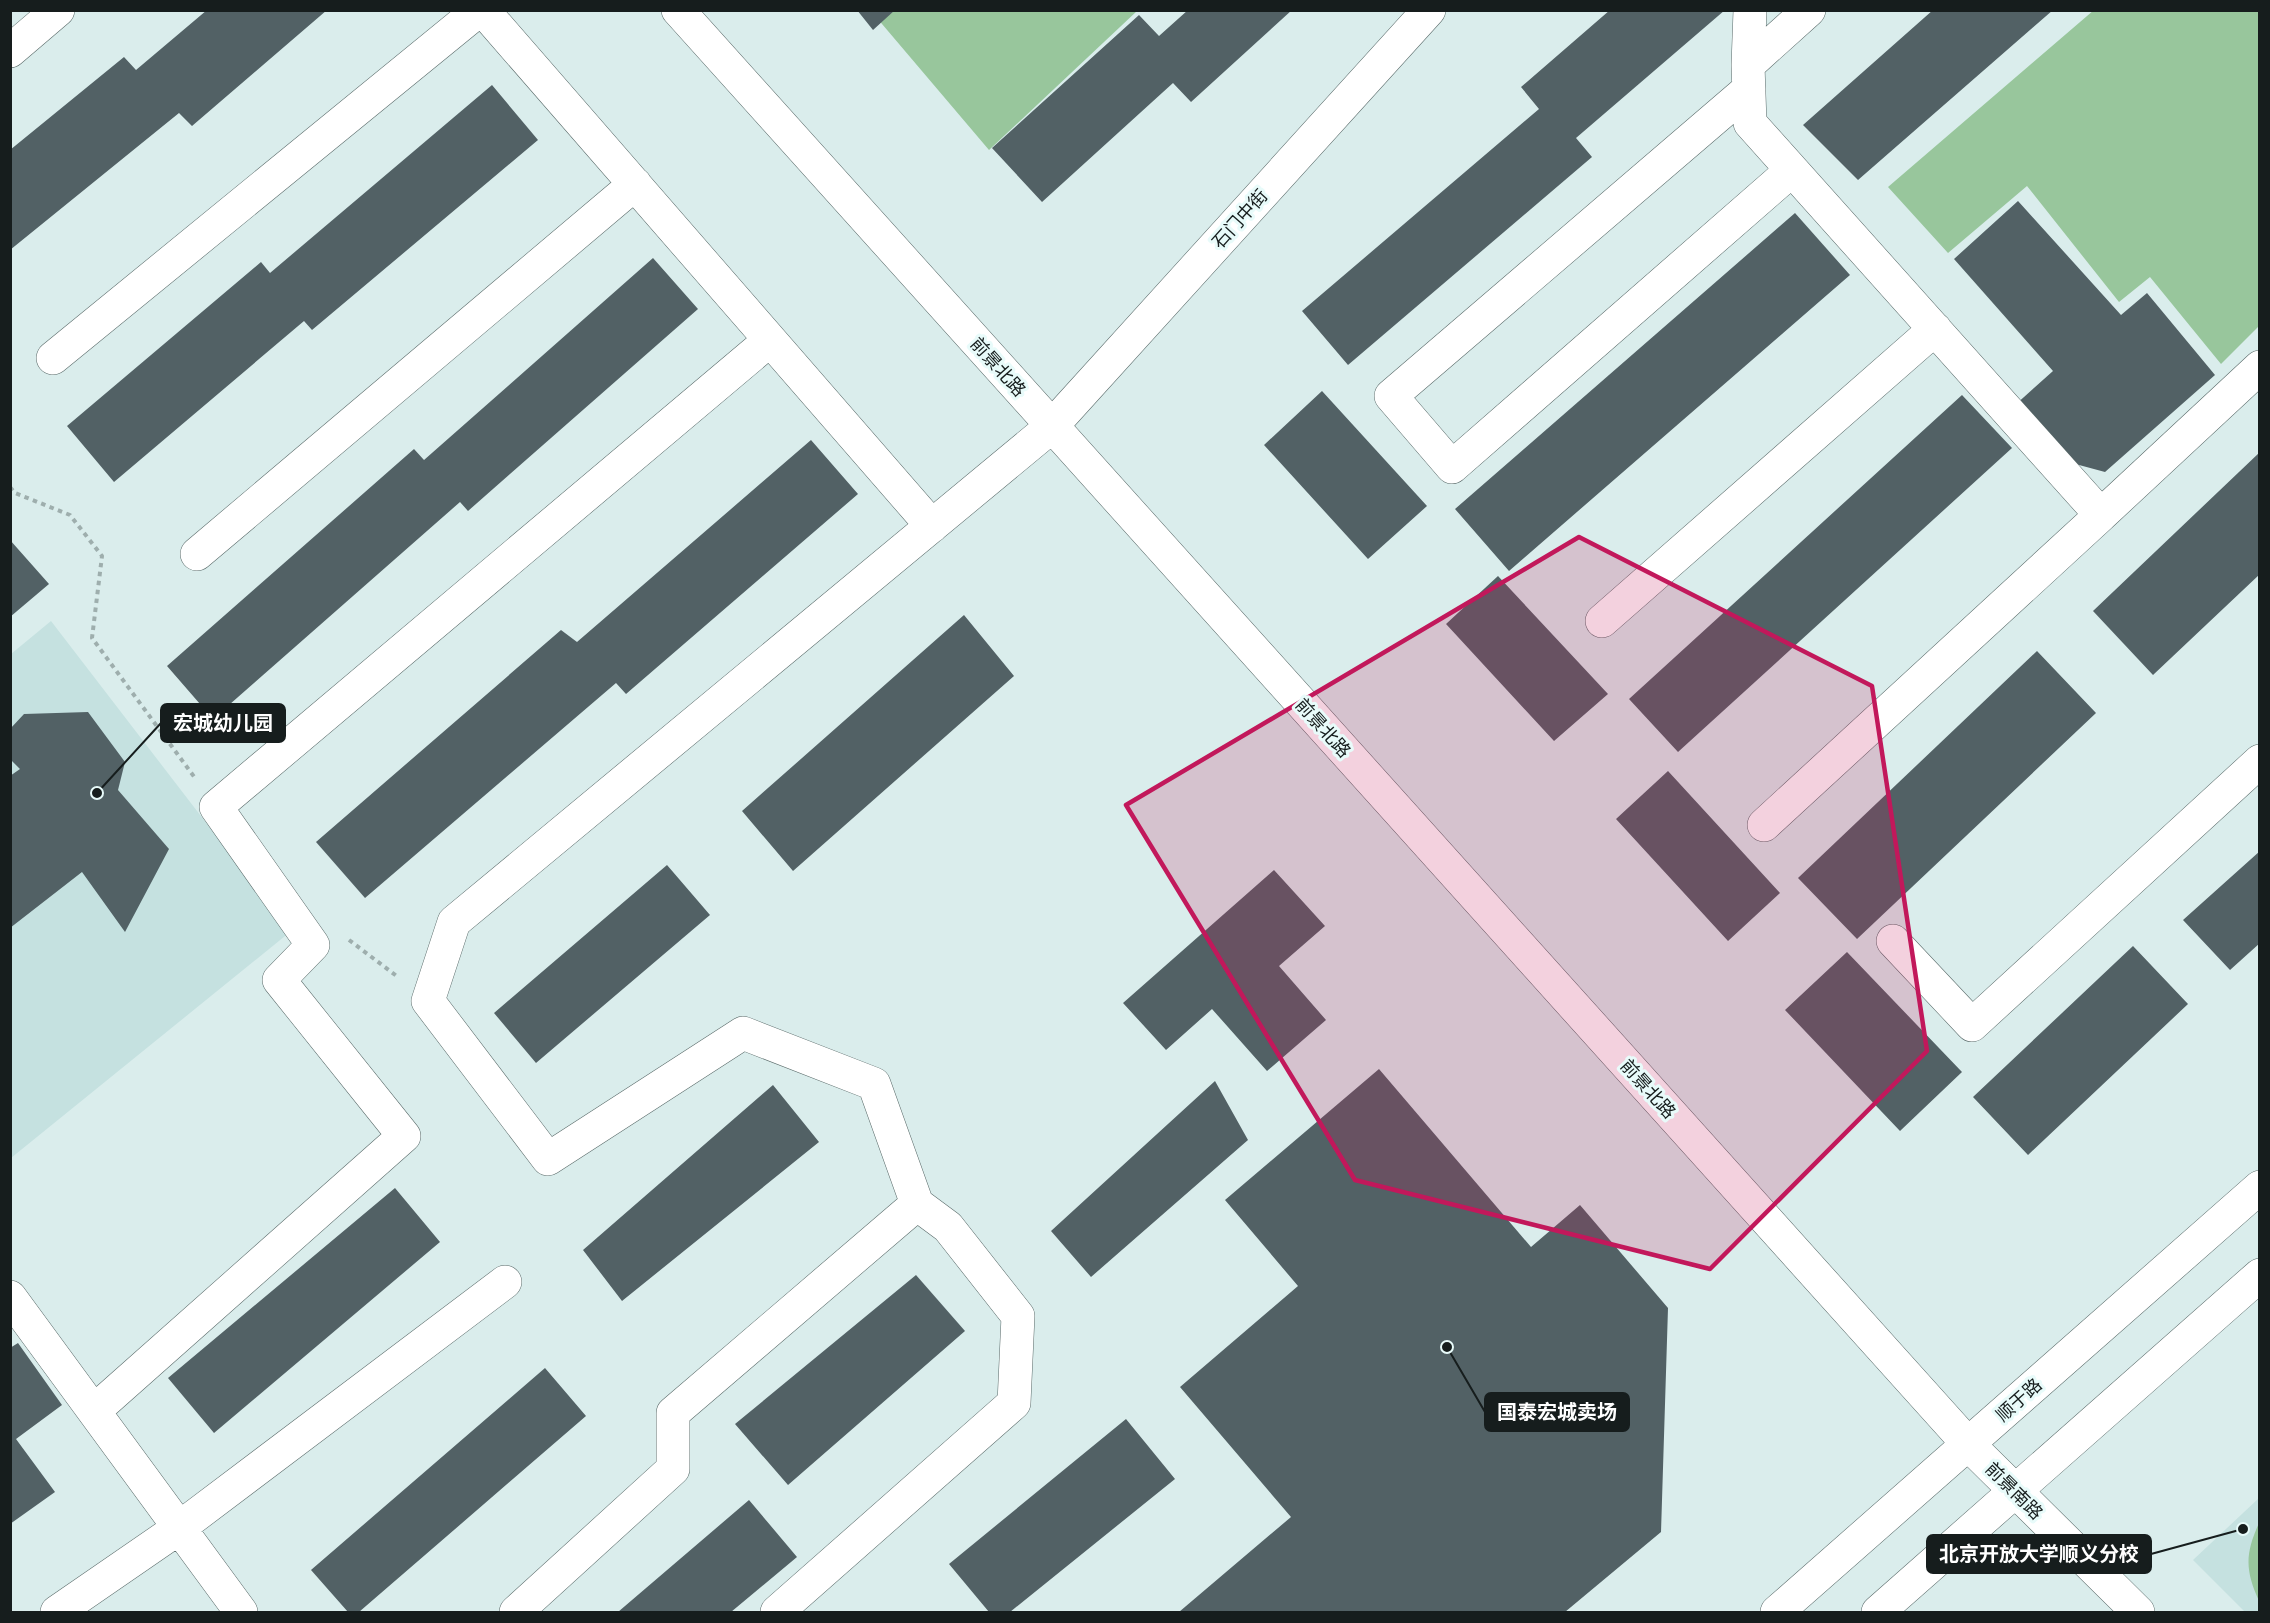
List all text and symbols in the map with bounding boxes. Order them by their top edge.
street label: 石门中街 [1208,185,1272,252]
street label: 前景北路 [966,333,1030,400]
street label: 前景北路 [1291,694,1355,761]
callout: 宏城幼儿园 [161,704,285,742]
text: 宏城幼儿园 [173,711,273,735]
street label: 前景北路 [1616,1055,1680,1122]
street label: 顺于路 [1992,1374,2046,1425]
callout: 国泰宏城卖场 [1485,1393,1629,1431]
text: 国泰宏城卖场 [1497,1400,1617,1424]
street label: 前景南路 [1981,1458,2047,1524]
callout: 北京开放大学顺义分校 [1927,1535,2151,1573]
text: 北京开放大学顺义分校 [1939,1542,2139,1566]

